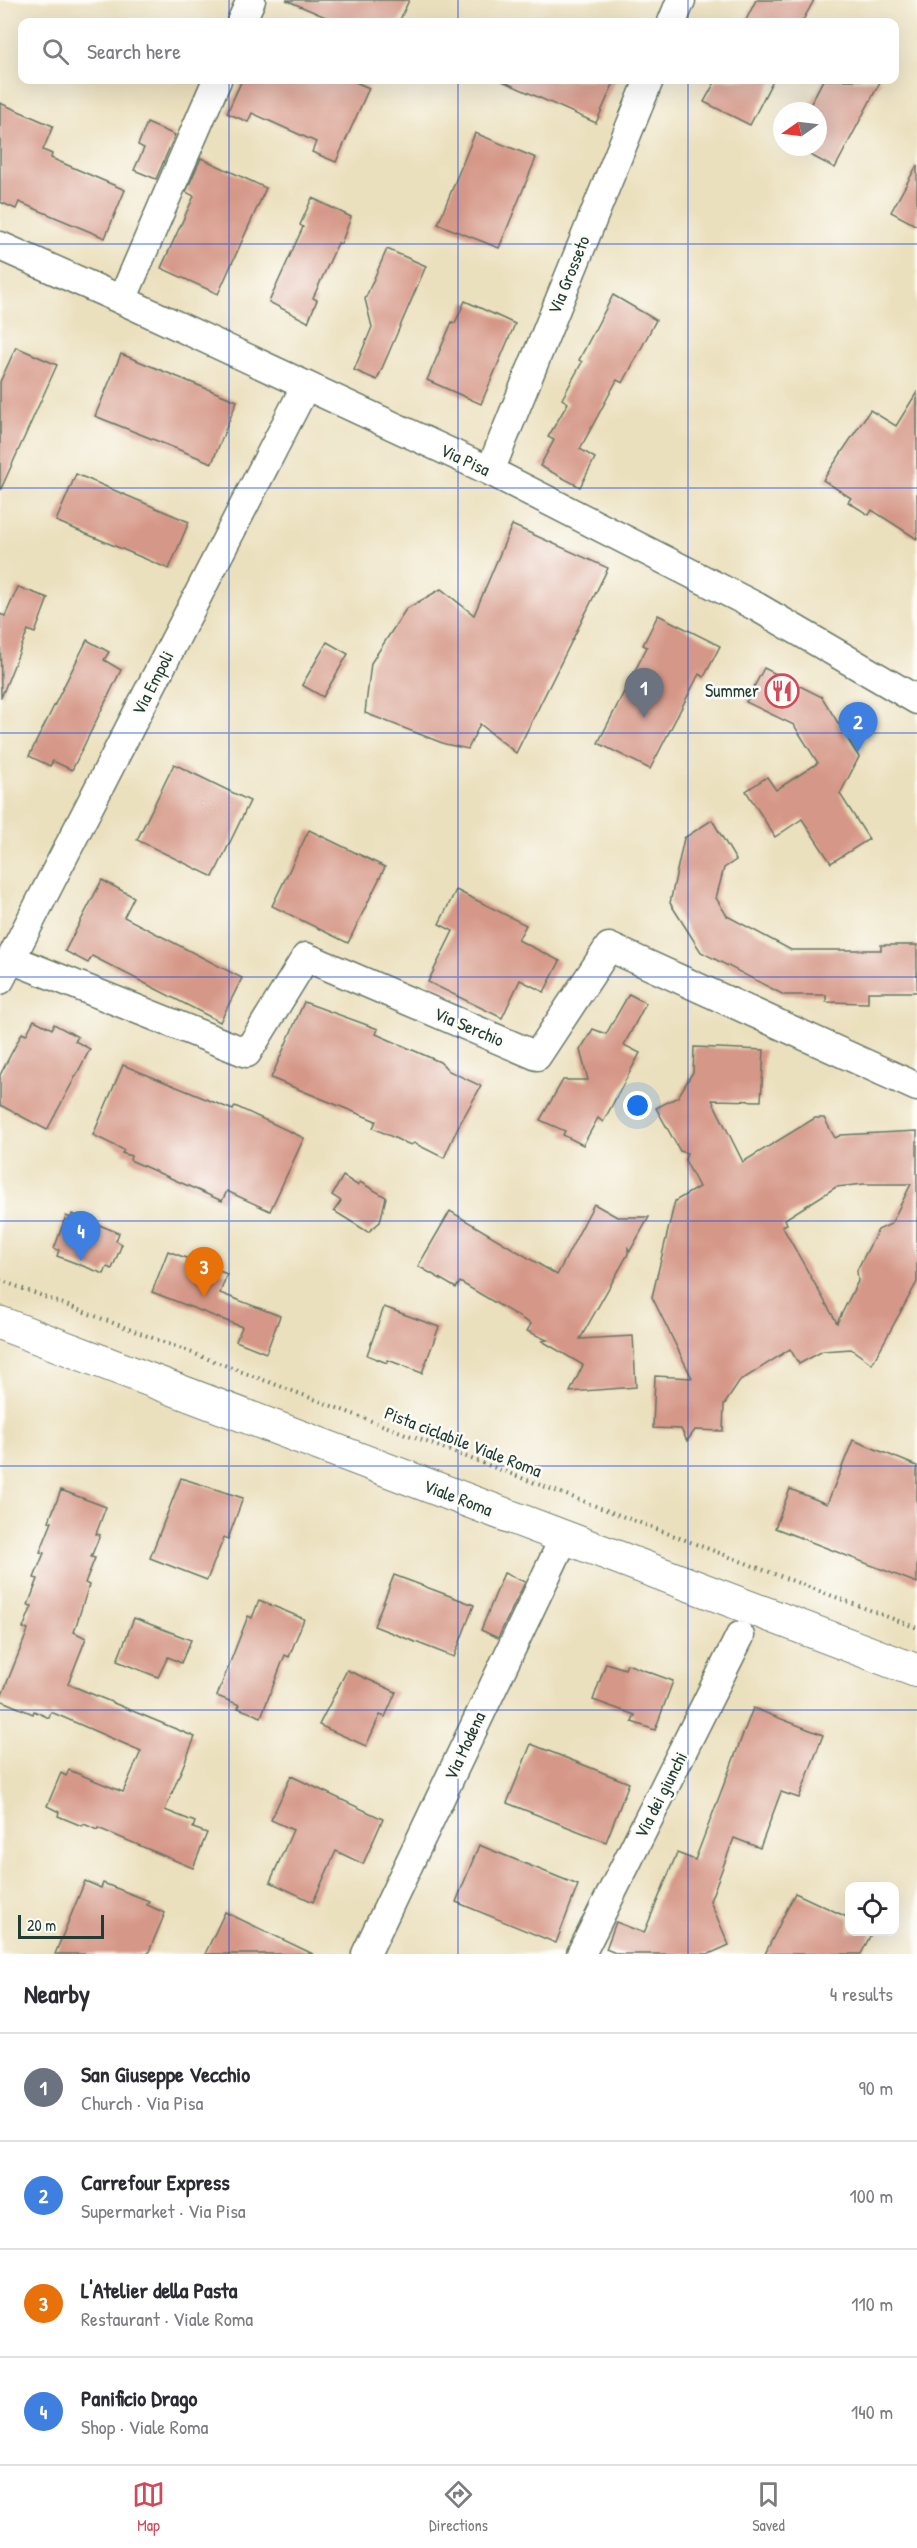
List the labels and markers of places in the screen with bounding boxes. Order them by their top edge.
pin: 1 [624,668,664,718]
restaurant icon: Summer [764,673,800,709]
place label: Summer [705,678,759,703]
pin: 2 [838,702,878,752]
pin: 4 [62,1212,100,1261]
pin: 3 [184,1248,224,1297]

